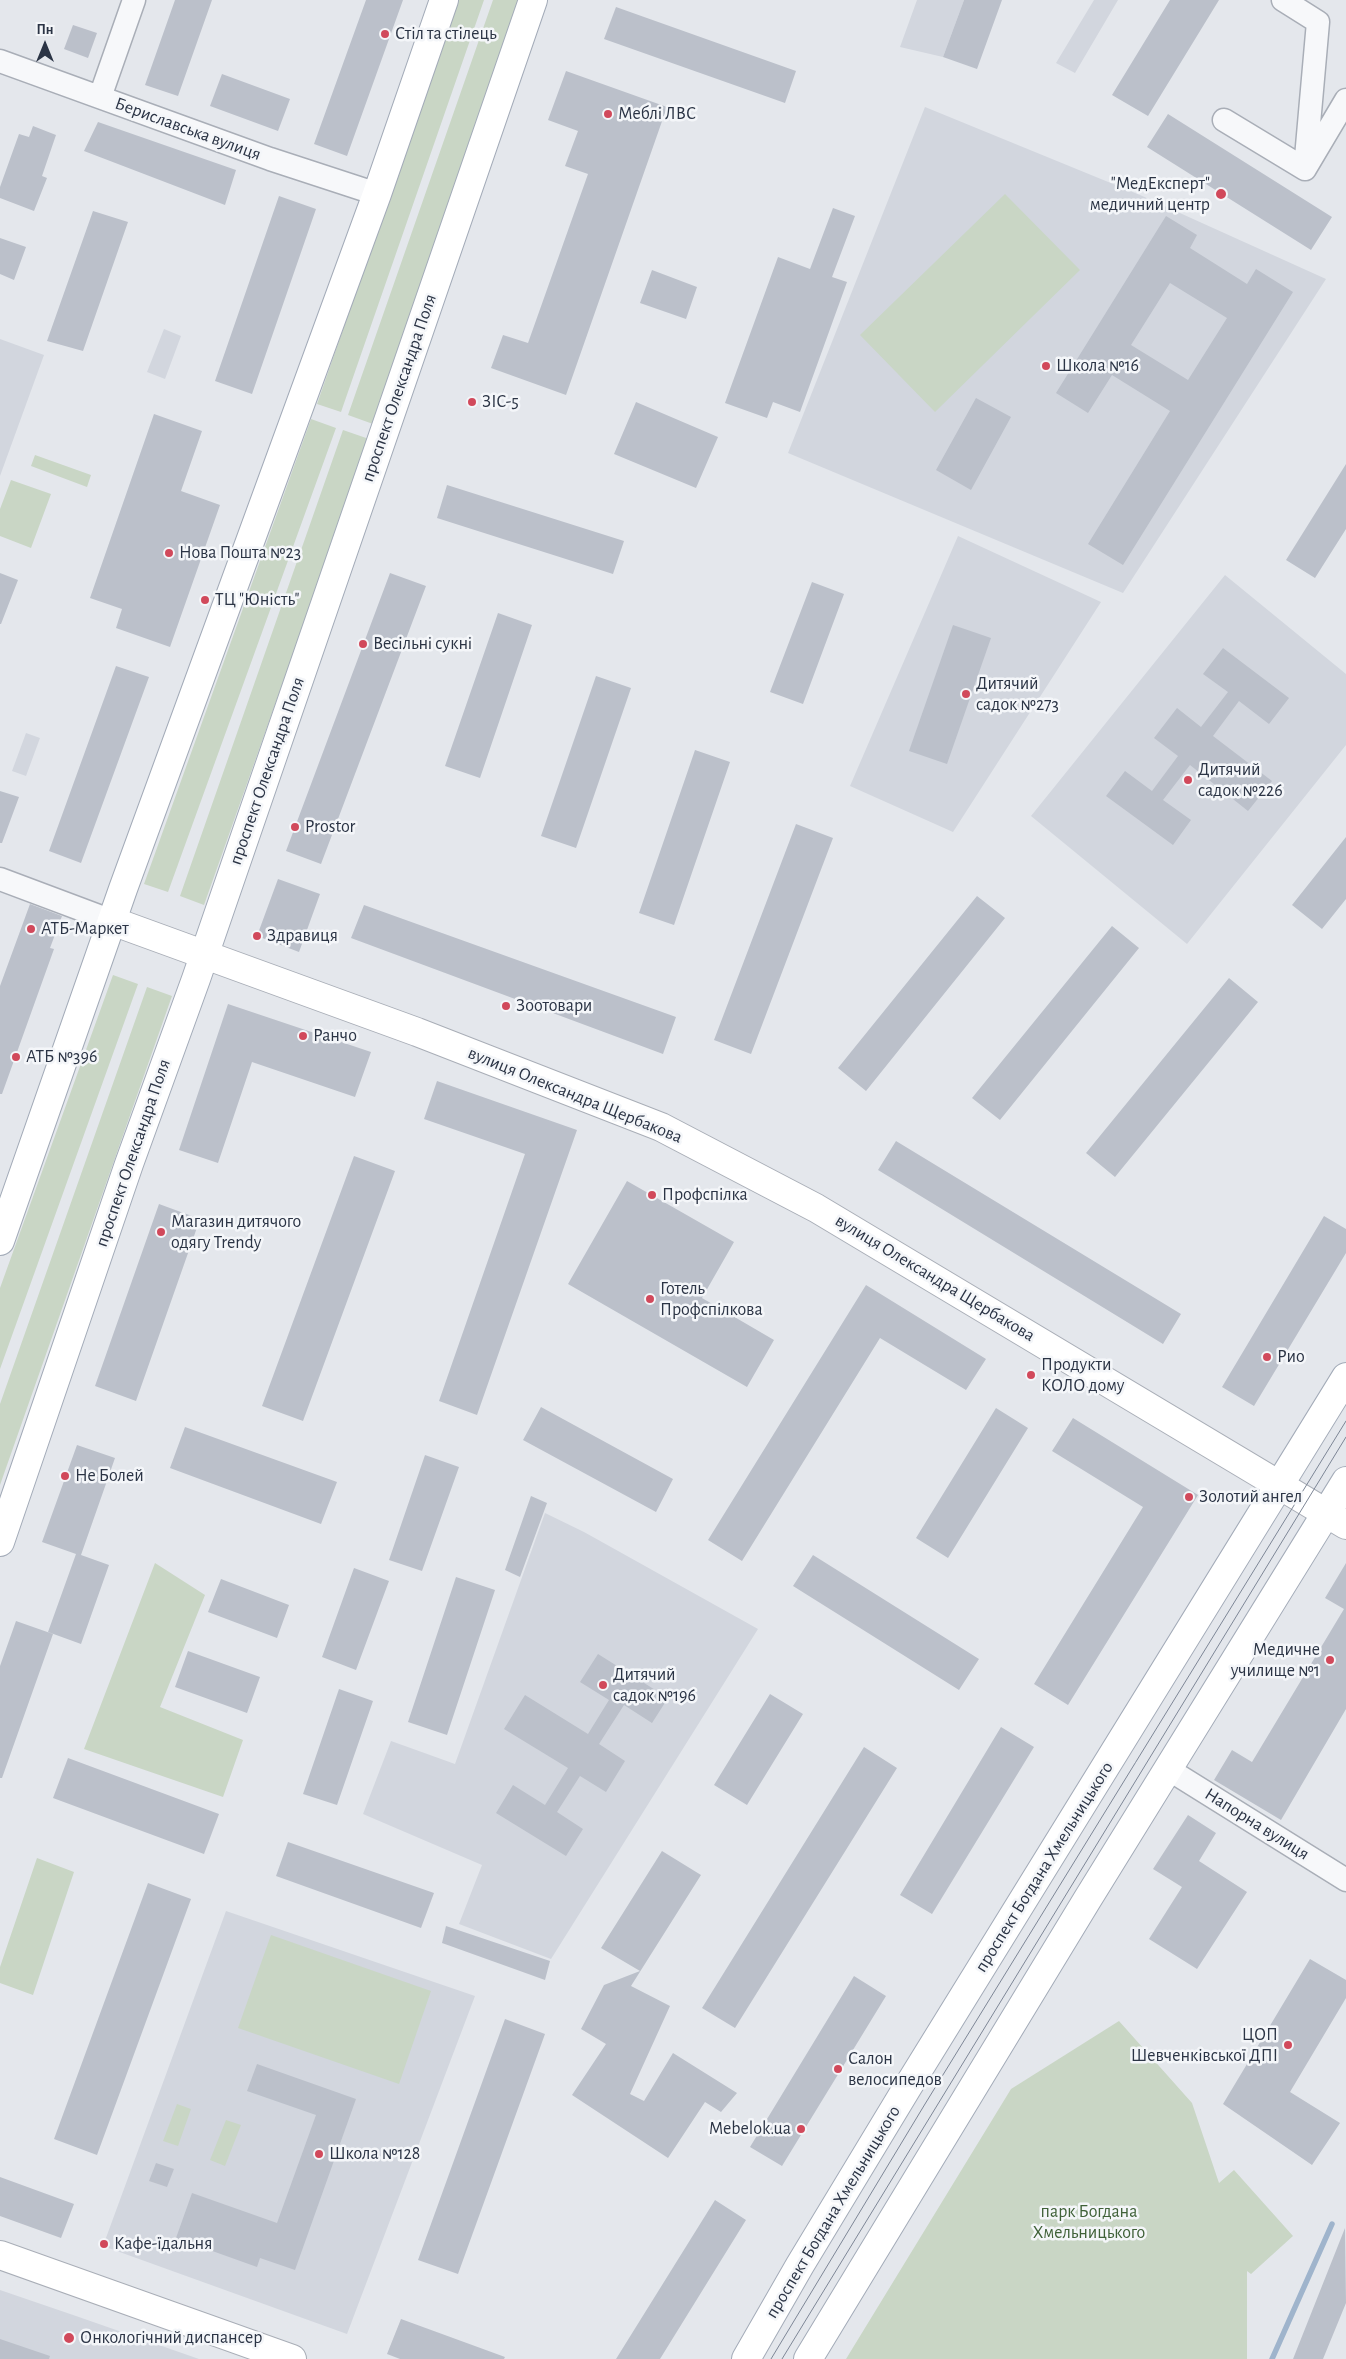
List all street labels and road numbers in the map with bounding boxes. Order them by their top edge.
street label: Бериславська вулиця [112,93,264,165]
street label: проспект Олександра Поля [357,291,441,485]
street label: проспект Олександра Поля [225,674,309,868]
street label: вулиця Олександра Щербакова [465,1042,685,1148]
street label: проспект Олександра Поля [91,1056,175,1250]
street label: вулиця Олександра Щербакова [831,1210,1039,1346]
street label: проспект Богдана Хмельницького [970,1758,1118,1976]
street label: Напорна вулиця [1201,1783,1313,1865]
street label: проспект Богдана Хмельницького [761,2102,905,2322]

